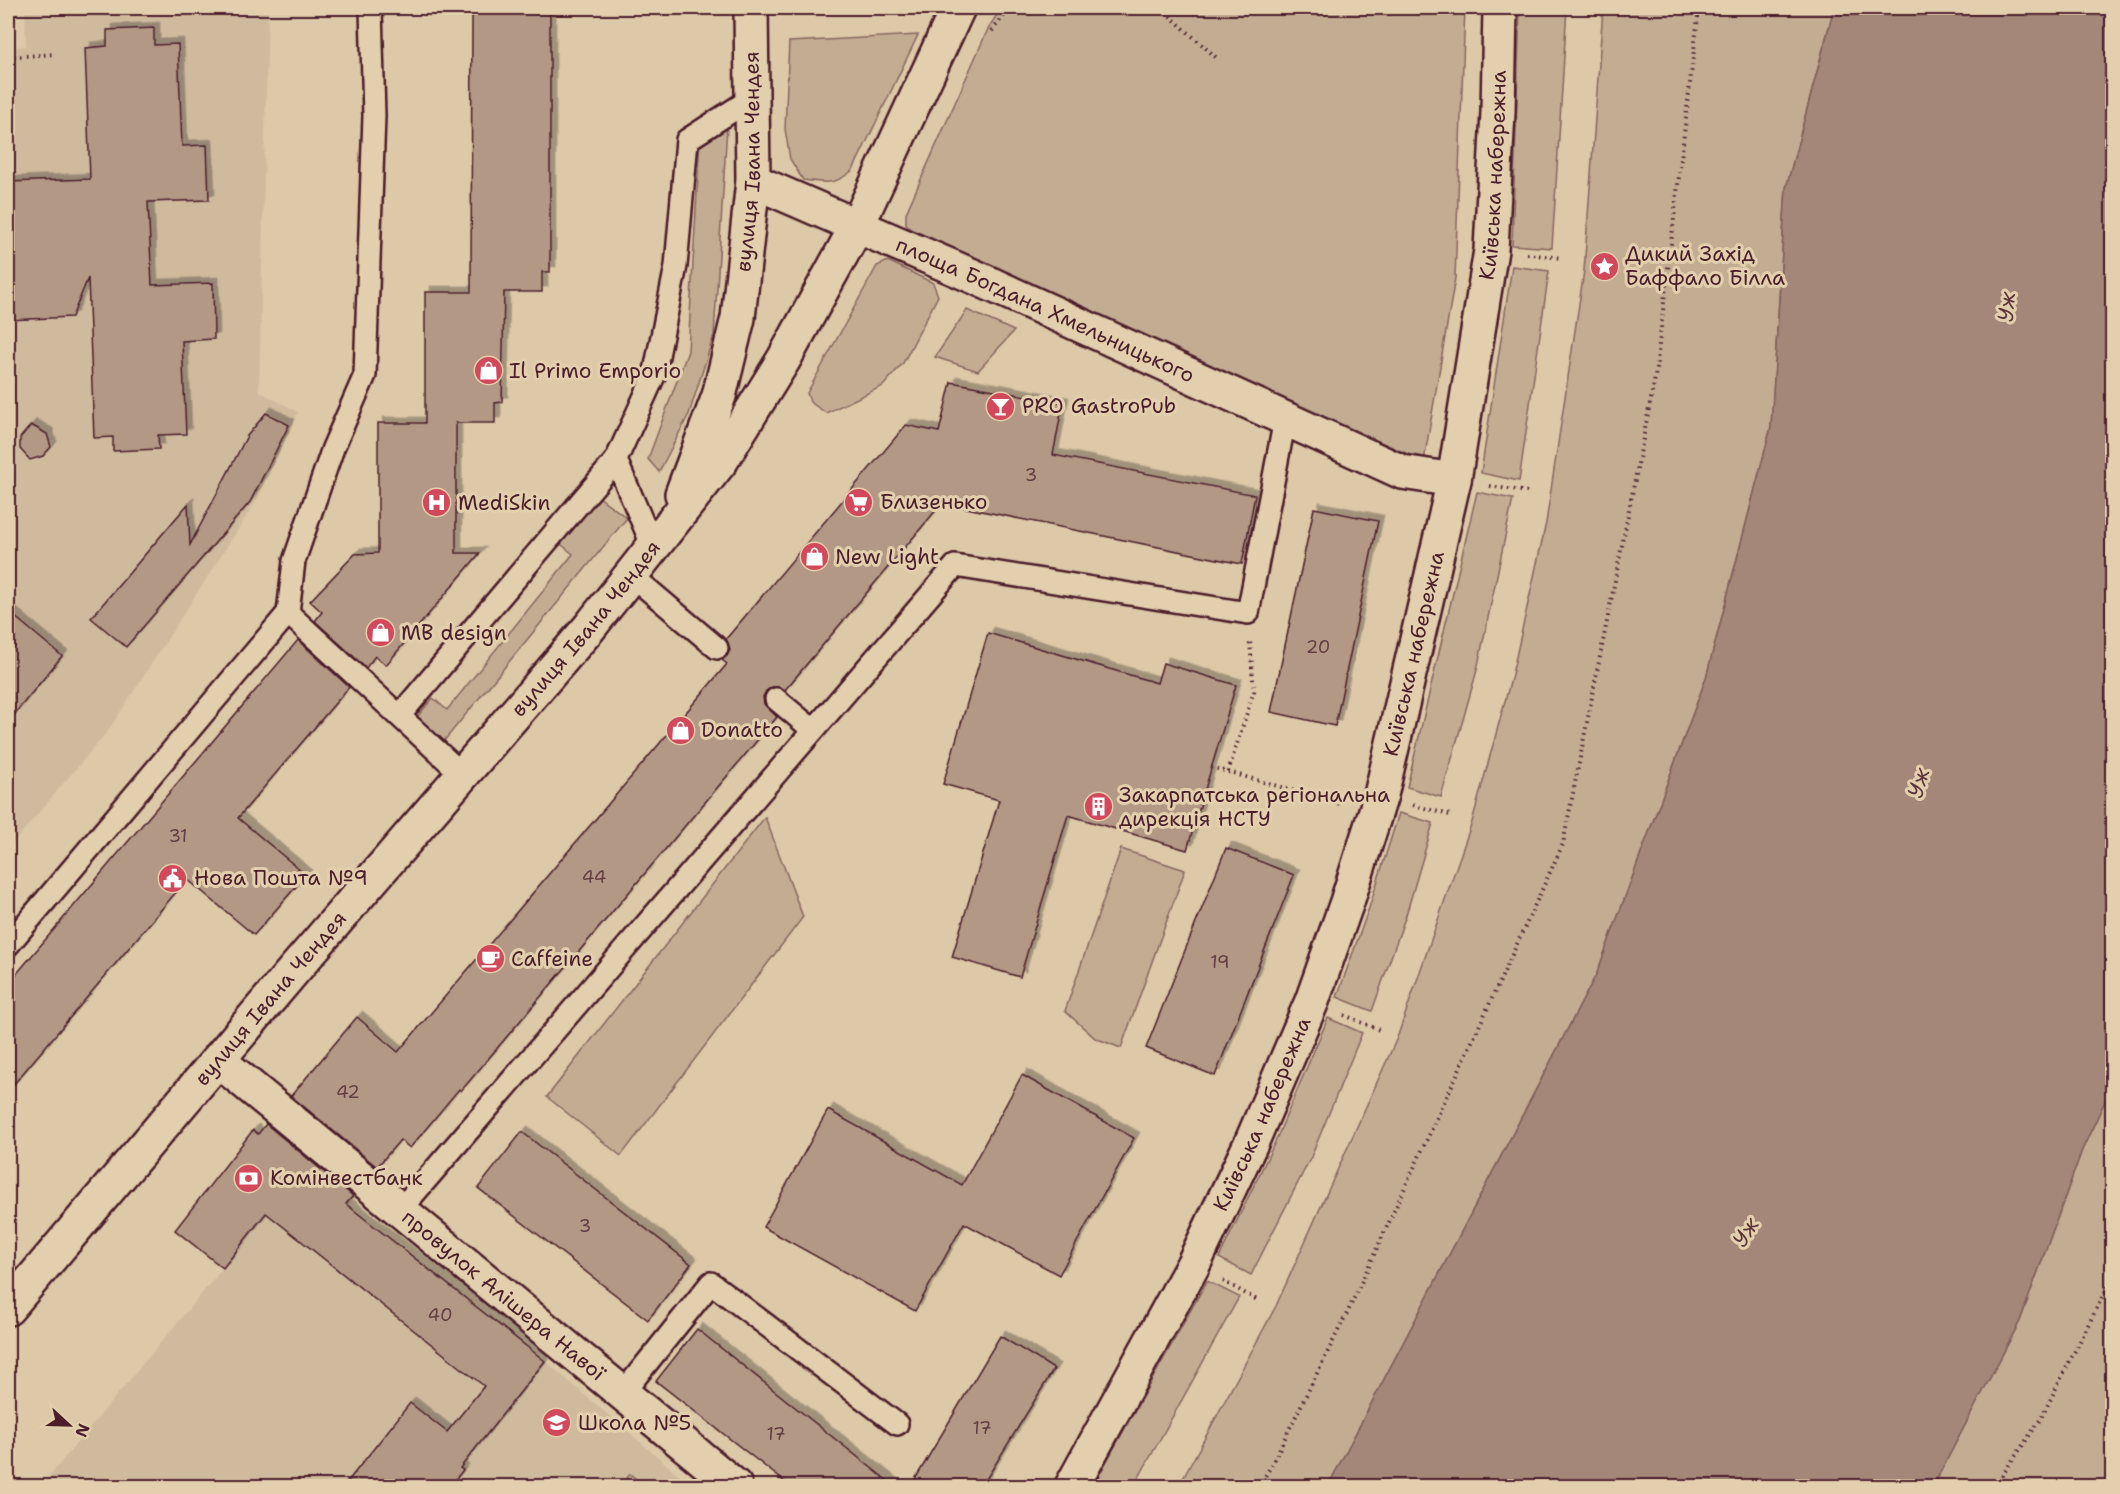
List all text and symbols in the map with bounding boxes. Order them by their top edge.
street label: вулиця Івана Чендея [729,51,767,273]
street label: Київська набережна [1472,70,1513,282]
street label: площа Богдана Хмельницького [891,230,1199,389]
place label: Дикий Захід Баффало Білла [1625,240,1785,292]
place icon: Дикий Захід Баффало Білла [1588,250,1620,282]
water label: Уж [1991,290,2022,323]
shop icon: Il Primo Emporio [472,355,504,387]
place label: Il Primo Emporio [509,357,681,385]
bar icon: PRO GastroPub [985,390,1017,422]
place label: PRO GastroPub [1022,392,1176,420]
house number: 3 [1025,463,1037,487]
supermarket icon: Близенько [843,486,875,518]
hospital icon: MediSkin [421,487,453,519]
place label: Близенько [880,488,987,516]
place label: MediSkin [458,489,550,517]
street label: вулиця Івана Чендея [505,535,667,723]
shop icon: New Light [798,541,830,573]
place label: New Light [835,543,939,571]
street label: Київська набережна [1376,548,1451,759]
shop icon: MB design [364,617,396,649]
place label: MB design [401,619,507,647]
house number: 20 [1306,635,1330,659]
shop icon: Donatto [664,714,696,746]
place label: Donatto [701,716,783,744]
water label: Уж [1900,764,1937,801]
place label: Закарпатська регіональна дирекція НСТУ [1119,781,1390,833]
building icon: Закарпатська регіональна дирекція НСТУ [1082,791,1114,823]
house number: 31 [168,824,188,848]
public building icon: Нова Пошта №9 [157,862,189,894]
place label: Нова Пошта №9 [194,864,368,892]
house number: 44 [582,865,606,889]
street label: вулиця Івана Чендея [188,905,353,1091]
cafe icon: Caffeine [474,943,506,975]
place label: Caffeine [511,945,593,973]
house number: 19 [1210,950,1230,974]
street label: Київська набережна [1207,1013,1318,1216]
house number: 42 [336,1080,360,1104]
bank icon: Комінвестбанк [233,1162,265,1194]
place label: Комінвестбанк [270,1164,423,1192]
street label: провулок Алішера Навої [396,1203,612,1388]
water label: Уж [1725,1211,1766,1253]
house number: 3 [579,1214,591,1238]
house number: 40 [427,1303,453,1327]
north arrow [39,1395,99,1455]
school or university icon: Школа №5 [541,1407,573,1439]
place label: Школа №5 [578,1409,691,1437]
house number: 17 [972,1416,992,1440]
text: N [70,1421,95,1440]
house number: 17 [766,1422,786,1446]

